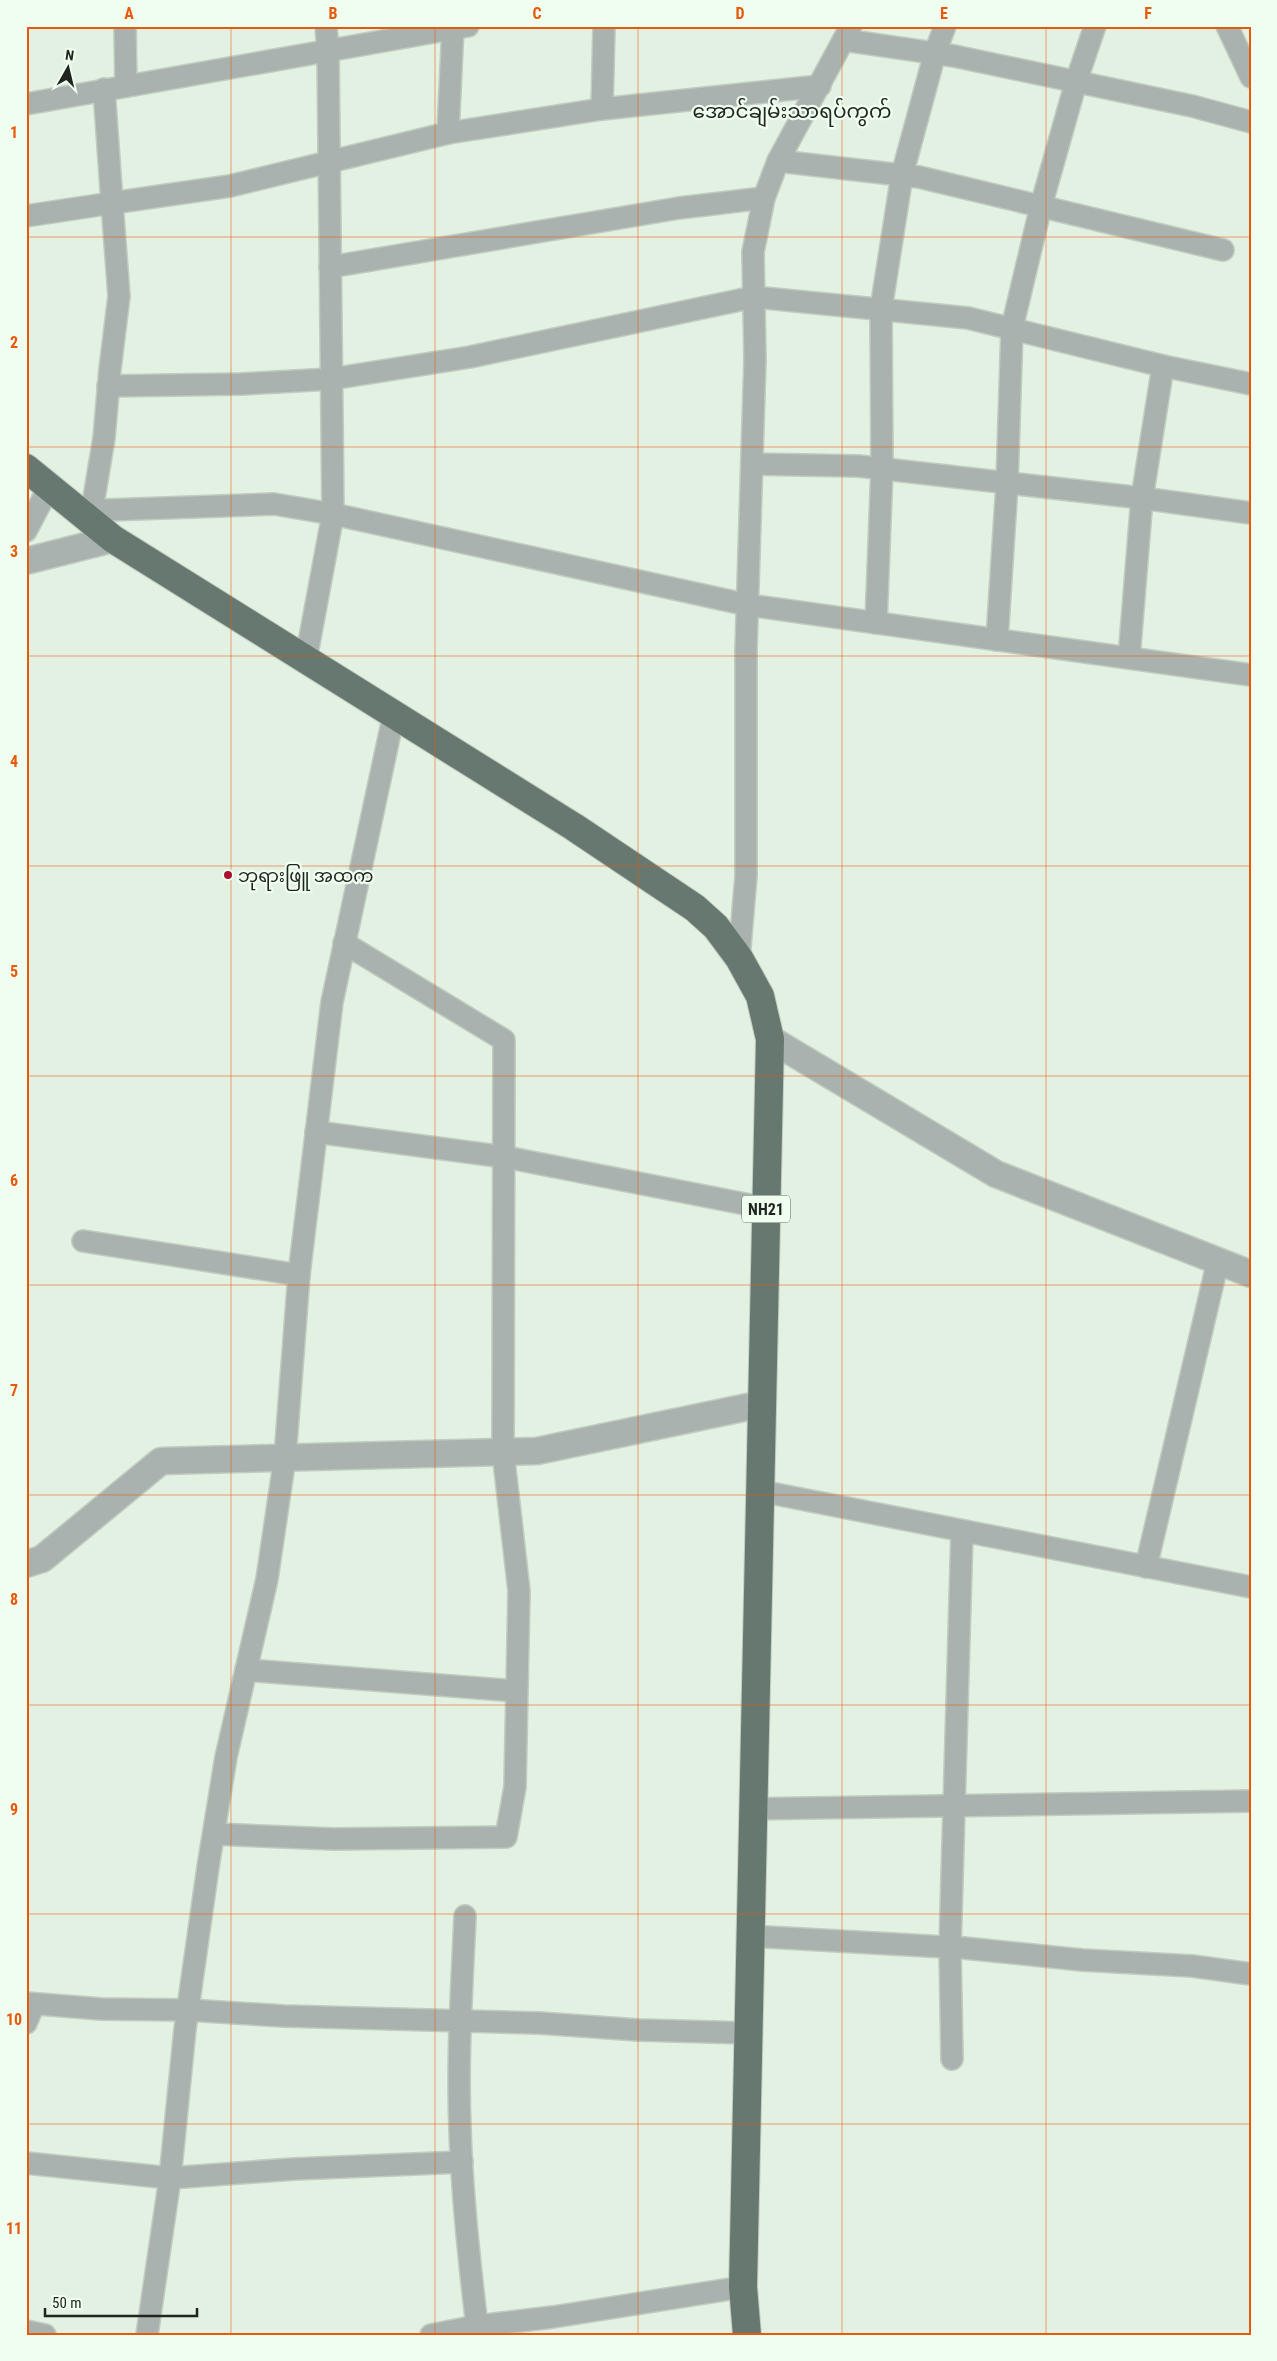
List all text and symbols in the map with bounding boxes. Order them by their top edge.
text: A [124,4,134,23]
text: B [329,4,338,23]
text: C [532,4,542,23]
text: D [735,4,745,23]
text: E [940,4,948,23]
text: F [1144,4,1152,23]
north arrow [42,42,92,92]
text: N [64,47,75,64]
district label: အောင်ချမ်းသာရပ်ကွက် [693,97,891,127]
text: 1 [10,123,18,142]
text: 2 [10,333,18,352]
text: 3 [10,542,18,561]
text: 4 [10,752,18,771]
place label: ဘုရားဖြူ အထက [238,864,373,891]
marker: ဘုရားဖြူ အထက [222,869,234,881]
text: 5 [10,962,18,981]
text: 6 [10,1171,18,1190]
road number: NH21 [742,1196,790,1222]
text: 7 [10,1381,18,1400]
text: 8 [10,1590,18,1609]
text: 9 [10,1800,18,1819]
text: 10 [6,2010,22,2029]
text: 11 [6,2219,22,2238]
scale bar [45,2286,198,2318]
text: 50 m [52,2294,82,2312]

